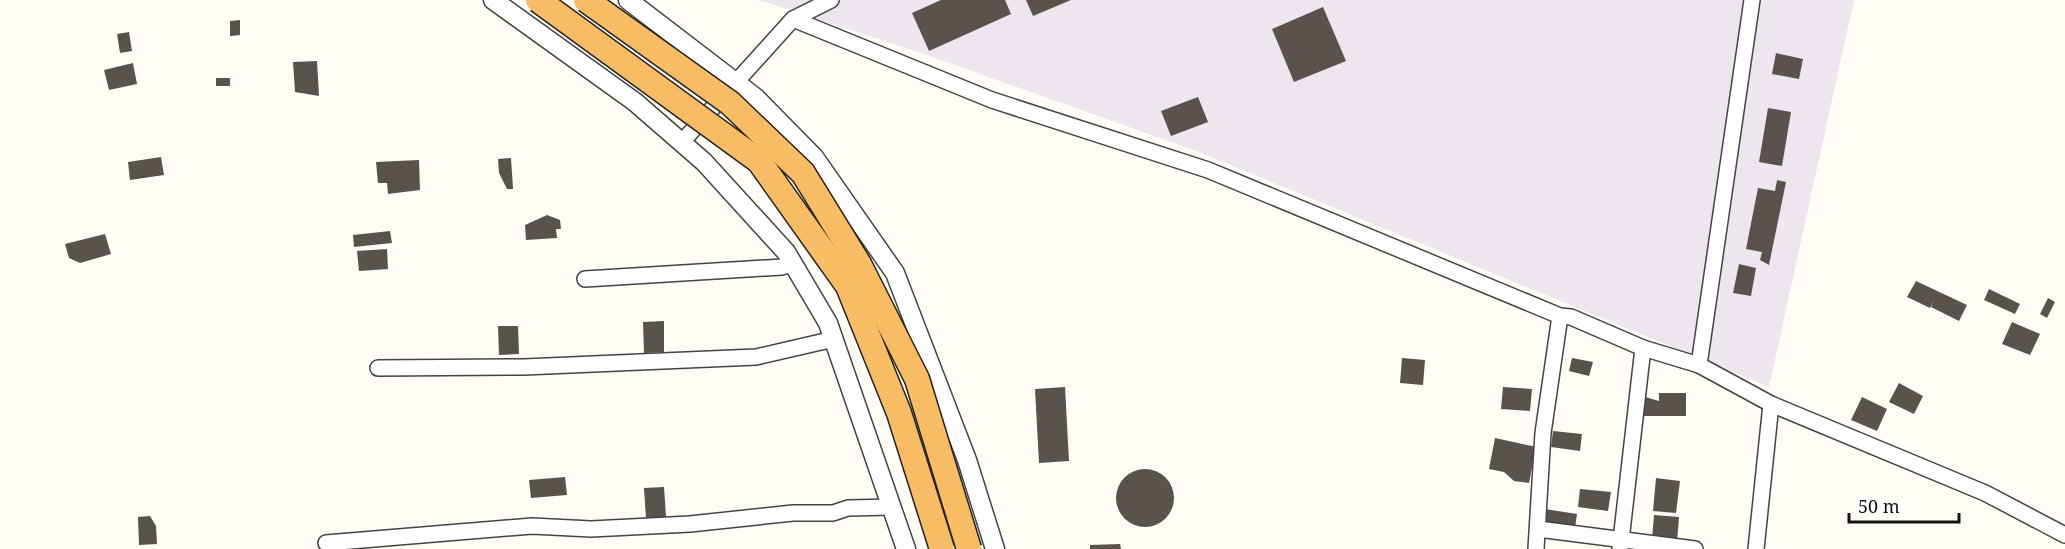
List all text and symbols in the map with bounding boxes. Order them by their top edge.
scale bar [1849,486,1958,524]
text: 50 m [1858,494,1900,518]

